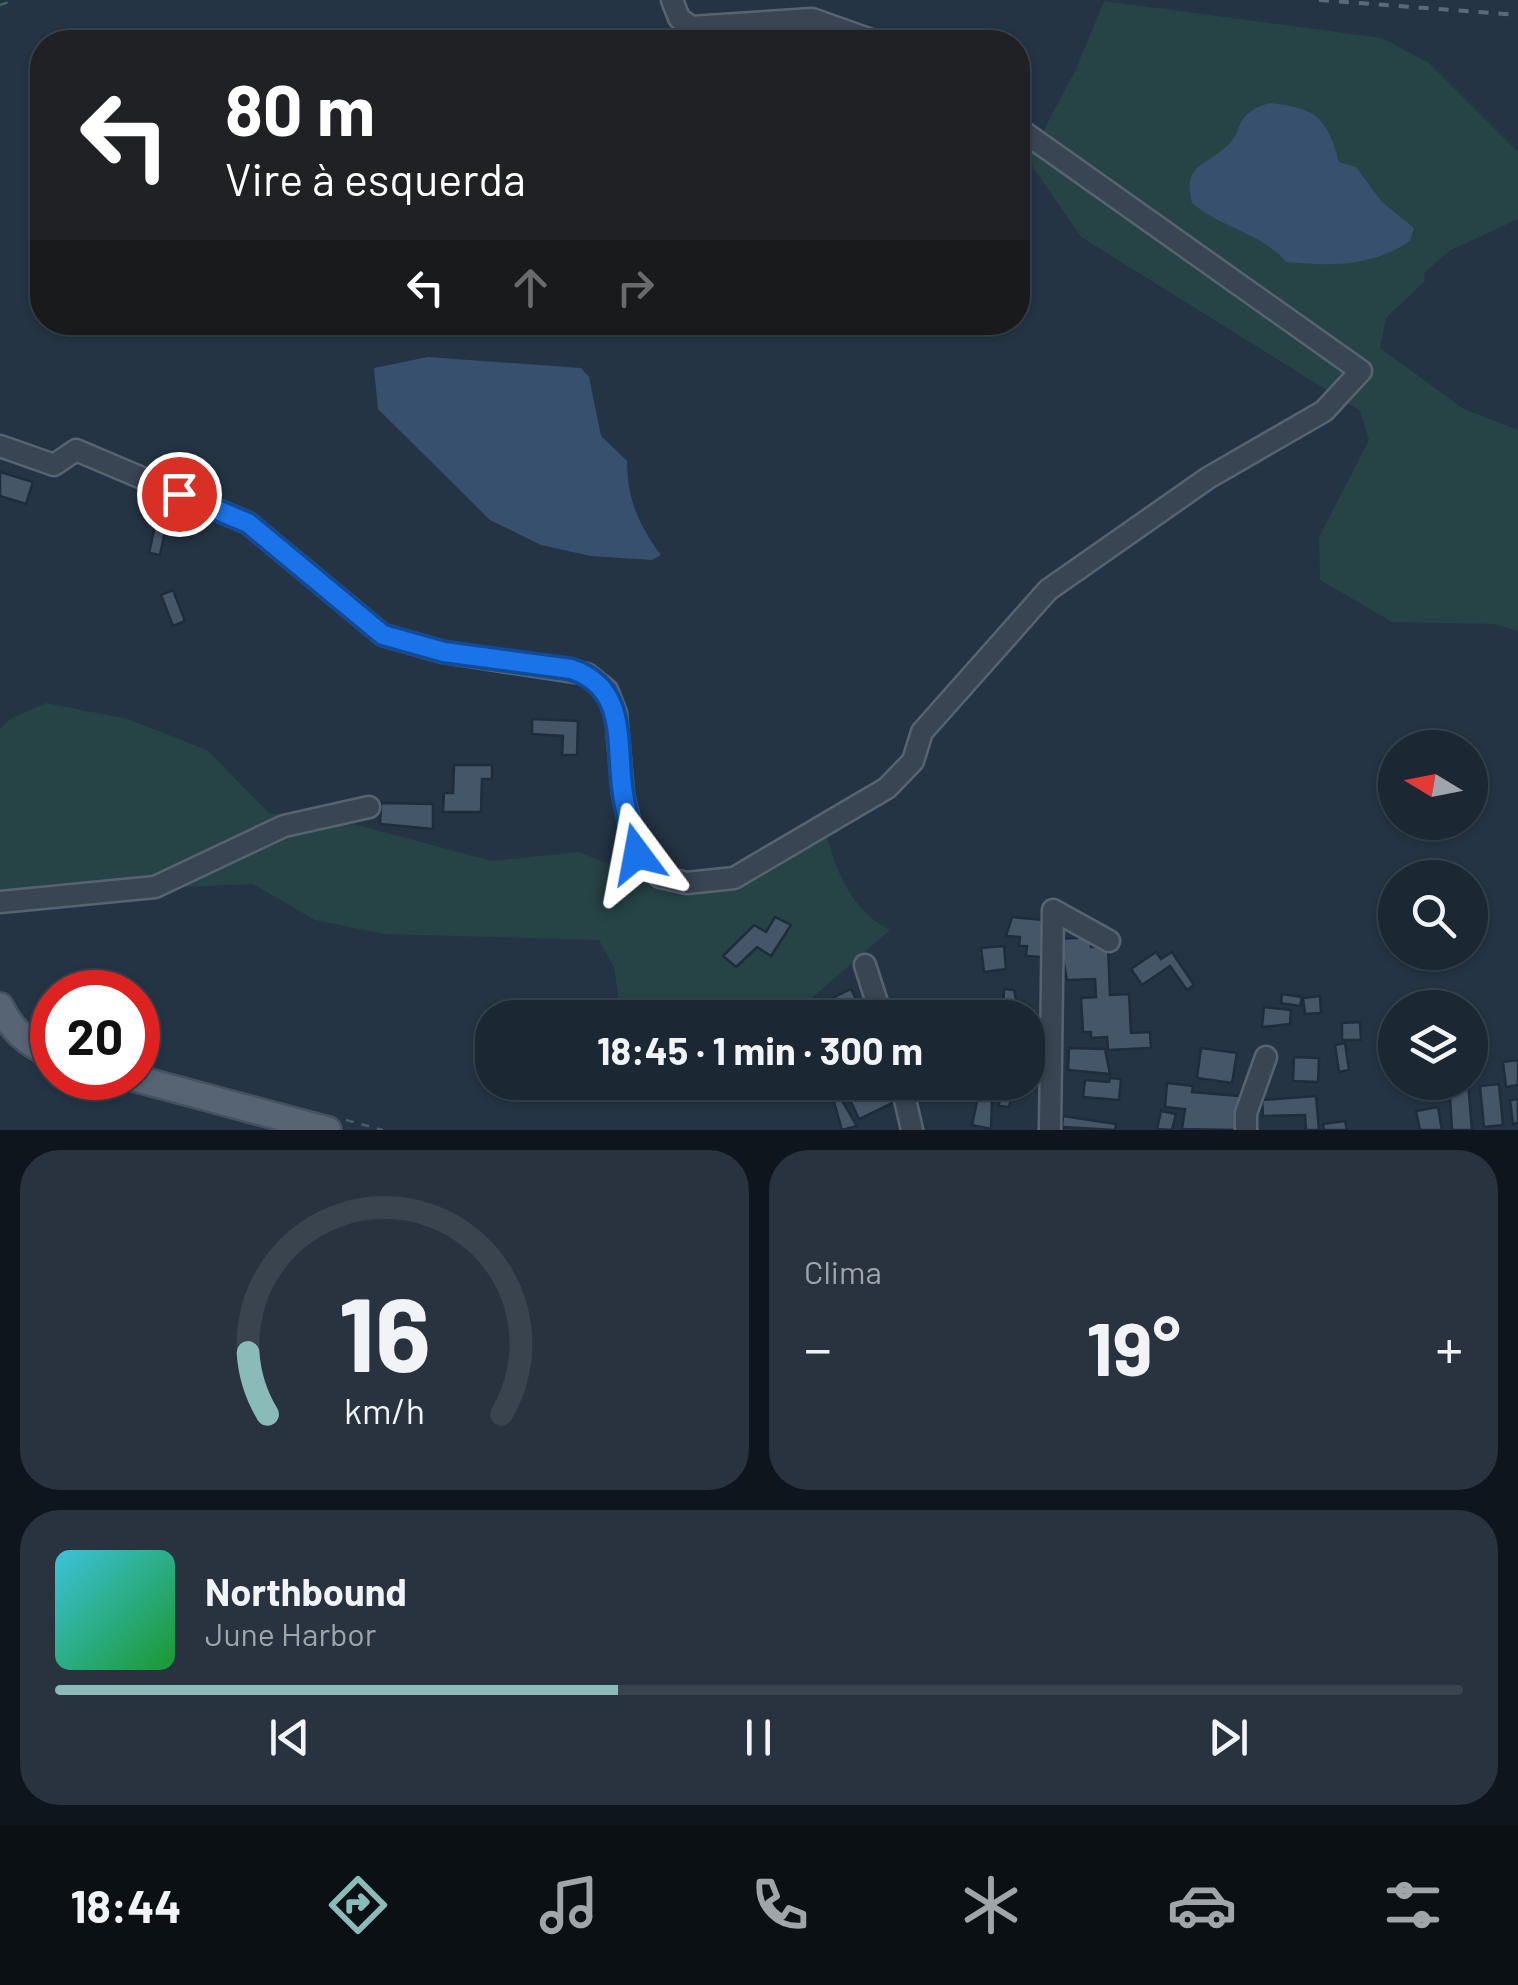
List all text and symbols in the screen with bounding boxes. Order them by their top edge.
text: 80 m [225,66,375,150]
icon: left [60,70,190,200]
text: Vire à esquerda [225,151,526,205]
icon: left [398,260,453,315]
icon: ahead [503,260,558,315]
icon: right [608,260,663,315]
pin [137,452,222,537]
icon: arrive [152,467,207,522]
north arrow [1378,730,1488,840]
map controls [1378,730,1488,1100]
position arrow [585,802,689,906]
button: search [1378,860,1488,970]
speed limit sign: 20 [30,970,160,1100]
button: layers [1378,990,1488,1100]
text: 18:45 · 1 min · 300 m [597,1027,923,1073]
text: Clima [804,1252,882,1290]
text: 16 [338,1268,431,1393]
text: 19° [1086,1301,1181,1391]
text: − [804,1314,832,1380]
text: + [1435,1314,1463,1380]
text: km/h [344,1388,425,1431]
text: Northbound [205,1568,407,1614]
text: June Harbor [205,1614,376,1652]
icon: previous [262,1710,317,1765]
icon: pause [731,1710,786,1765]
icon: next [1201,1710,1256,1765]
icon: directions [323,1870,393,1940]
icon: music [534,1870,604,1940]
icon: phone [745,1870,815,1940]
icon: climate [956,1870,1026,1940]
icon: car [1167,1870,1237,1940]
icon: filters [1378,1870,1448,1940]
text: 18:44 [70,1878,182,1932]

